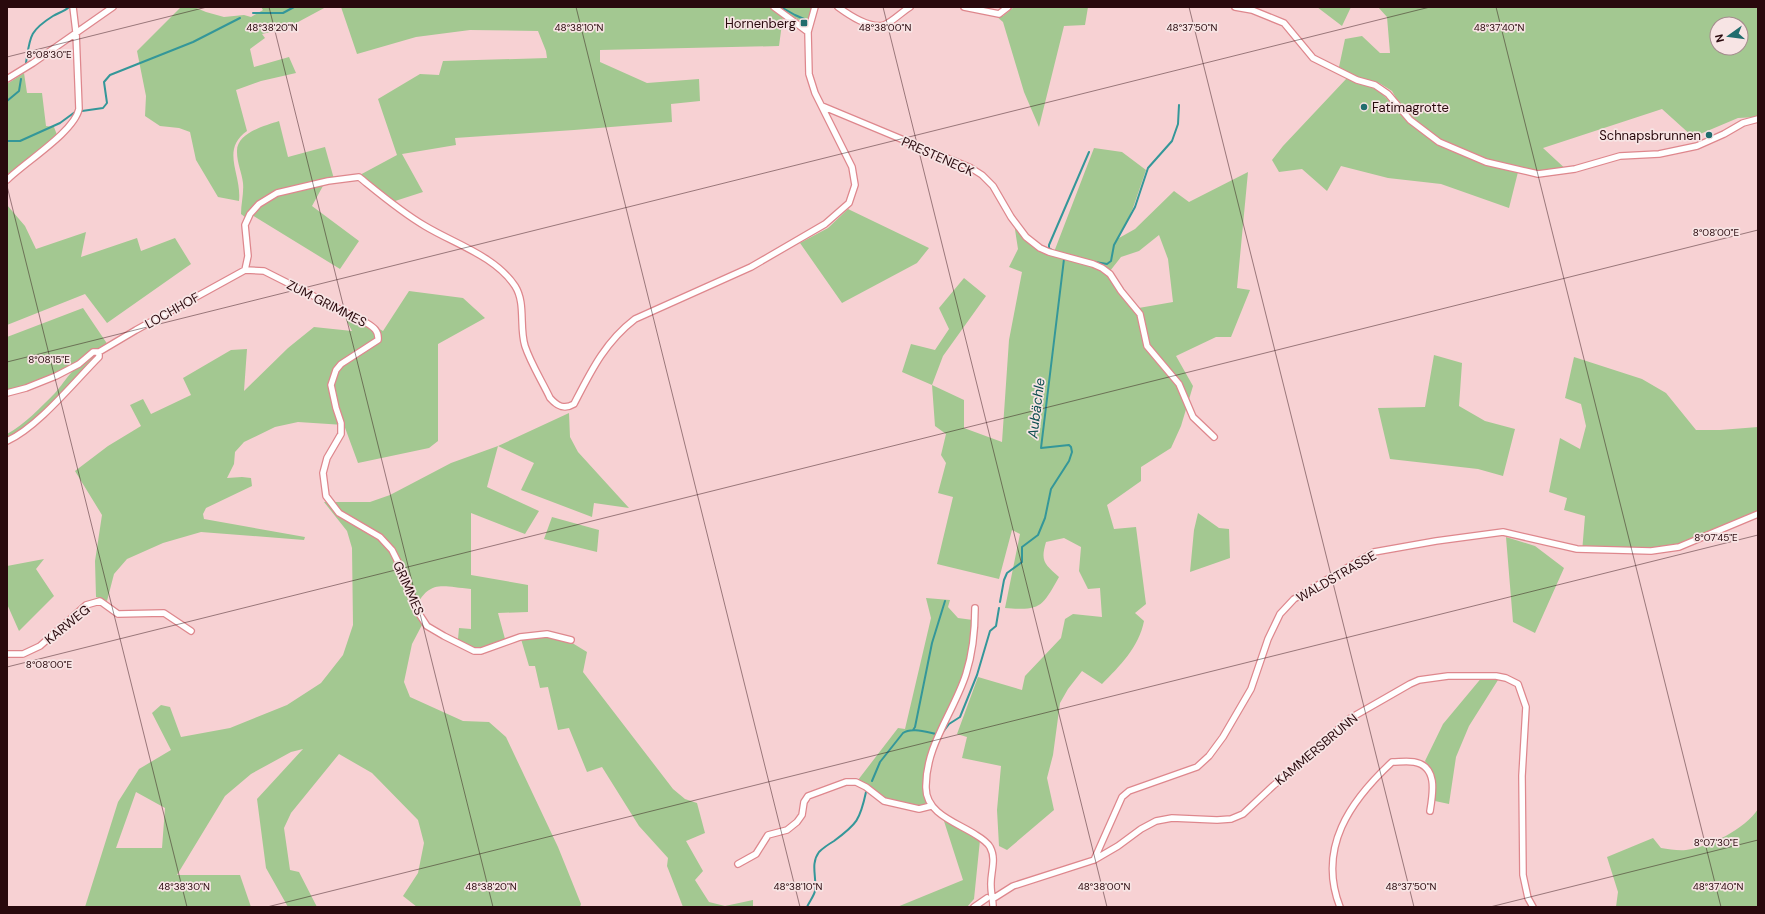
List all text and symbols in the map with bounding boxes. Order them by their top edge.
place label: Hornenberg [725,15,796,32]
north arrow [1709,16,1749,56]
marker: Hornenberg [799,18,809,28]
text: 48°38'20"N [246,21,298,34]
text: 48°38'10"N [555,21,604,34]
text: 48°38'00"N [859,21,911,34]
text: 48°37'50"N [1166,21,1218,34]
text: 48°37'40"N [1474,21,1524,34]
text: N [1712,33,1727,44]
text: 8°08'30"E [26,48,72,61]
place label: Fatimagrotte [1372,99,1449,116]
marker: Fatimagrotte [1359,102,1369,112]
place label: Schnapsbrunnen [1599,127,1701,144]
marker: Schnapsbrunnen [1704,130,1714,140]
street label: PRESTENECK [899,133,977,180]
text: 8°08'00"E [1693,226,1739,239]
street label: ZUM GRIMMES [284,276,370,331]
street label: LOCHHOF [142,288,203,332]
text: 8°08'15"E [28,353,70,366]
water label: Aubächle [1023,377,1049,440]
text: 8°07'45"E [1694,531,1738,544]
street label: WALDSTRASSE [1293,547,1379,606]
street label: GRIMMES [389,559,428,618]
street label: KARWEG [41,601,94,648]
text: 8°08'00"E [26,658,72,671]
street label: KAMMERSBRUNN [1272,710,1361,789]
text: 8°07'30"E [1694,836,1739,849]
text: 48°38'30"N [158,880,210,893]
text: 48°38'20"N [465,880,517,893]
text: 48°38'10"N [774,880,823,893]
text: 48°38'00"N [1078,880,1130,893]
text: 48°37'50"N [1385,880,1437,893]
text: 48°37'40"N [1693,880,1743,893]

